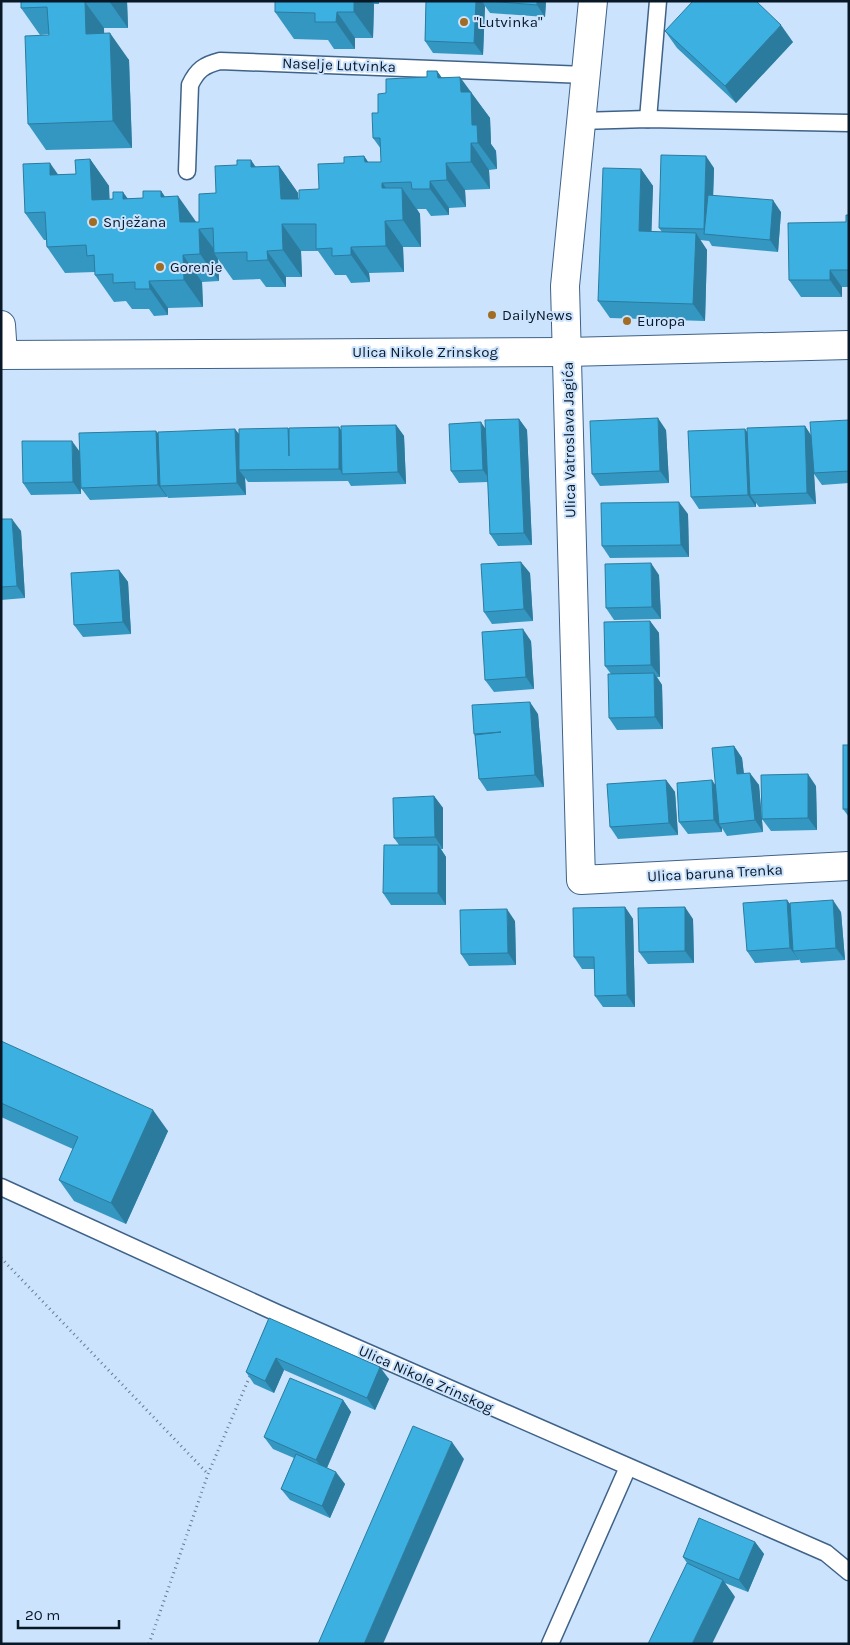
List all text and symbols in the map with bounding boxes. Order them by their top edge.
place label: "Lutvinka" [474,13,543,31]
marker: "Lutvinka" [458,16,470,28]
street label: Naselje Lutvinka [282,54,396,76]
place label: Snježana [103,213,166,231]
marker: Snježana [87,216,99,228]
place label: Gorenje [170,258,222,276]
marker: Gorenje [154,261,166,273]
place label: DailyNews [502,306,573,324]
marker: DailyNews [486,309,498,321]
place label: Europa [637,312,685,330]
marker: Europa [621,315,633,327]
street label: Ulica Nikole Zrinskog [352,343,498,361]
street label: Ulica Vatroslava Jagića [559,362,579,518]
street label: Ulica baruna Trenka [647,860,783,886]
street label: Ulica Nikole Zrinskog [356,1341,497,1417]
scale bar [18,1598,119,1630]
text: 20 m [25,1606,60,1624]

